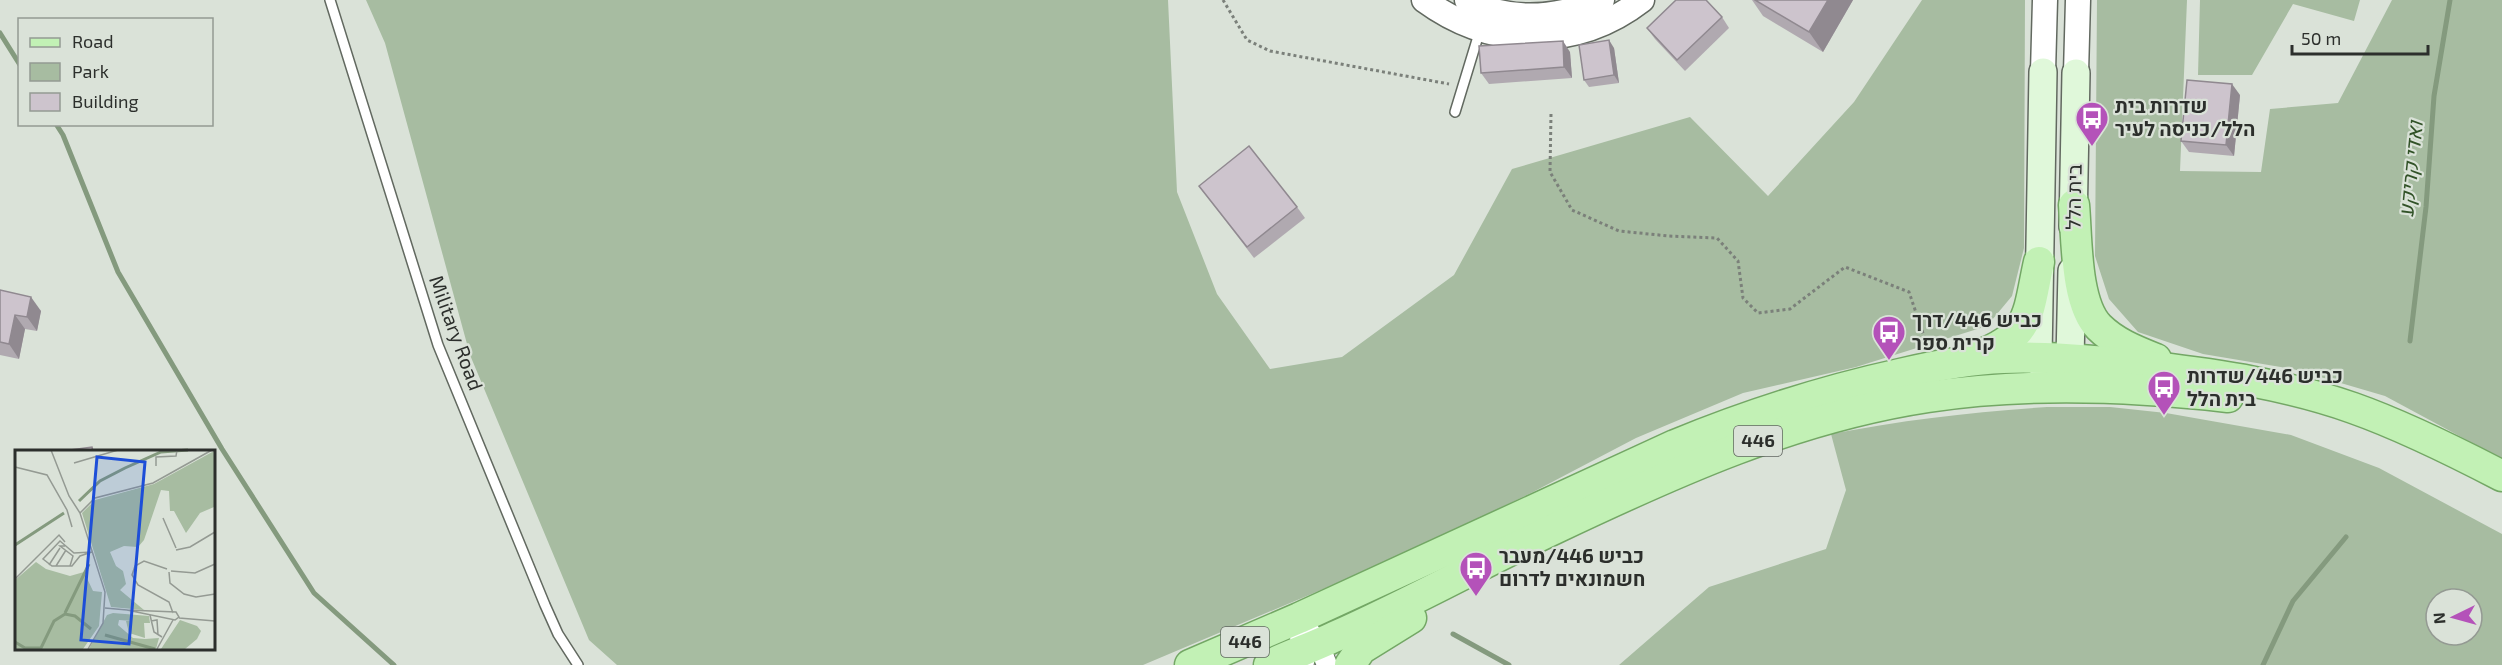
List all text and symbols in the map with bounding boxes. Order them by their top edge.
legend [18,18,213,126]
scale bar [2292,18,2428,56]
text: 50 m [2301,27,2341,49]
text: Road [72,30,113,52]
text: Park [72,60,109,82]
text: Building [72,90,139,112]
place label: שדרות בית הלל/כניסה לעיר [2115,93,2256,140]
bus stop icon: שדרות בית הלל/כניסה לעיר [2074,100,2110,147]
water label: ואדי קריקע [2392,118,2428,218]
street label: בית הלל [2060,163,2086,230]
street label: Military Road [425,272,489,393]
place label: כביש 446/דרך קרית ספר [1912,307,2042,354]
bus stop icon: כביש 446/דרך קרית ספר [1871,314,1907,361]
place label: כביש 446/שדרות בית הלל [2187,363,2343,410]
bus stop icon: כביש 446/שדרות בית הלל [2146,369,2182,416]
road number: 446 [1734,426,1782,456]
inset map [15,450,214,650]
place label: כביש 446/מעבר חשמונאים לדרום [1499,543,1646,590]
bus stop icon: כביש 446/מעבר חשמונאים לדרום [1458,550,1494,597]
north arrow [2424,587,2484,647]
text: N [2429,612,2449,625]
road number: 446 [1221,627,1269,657]

